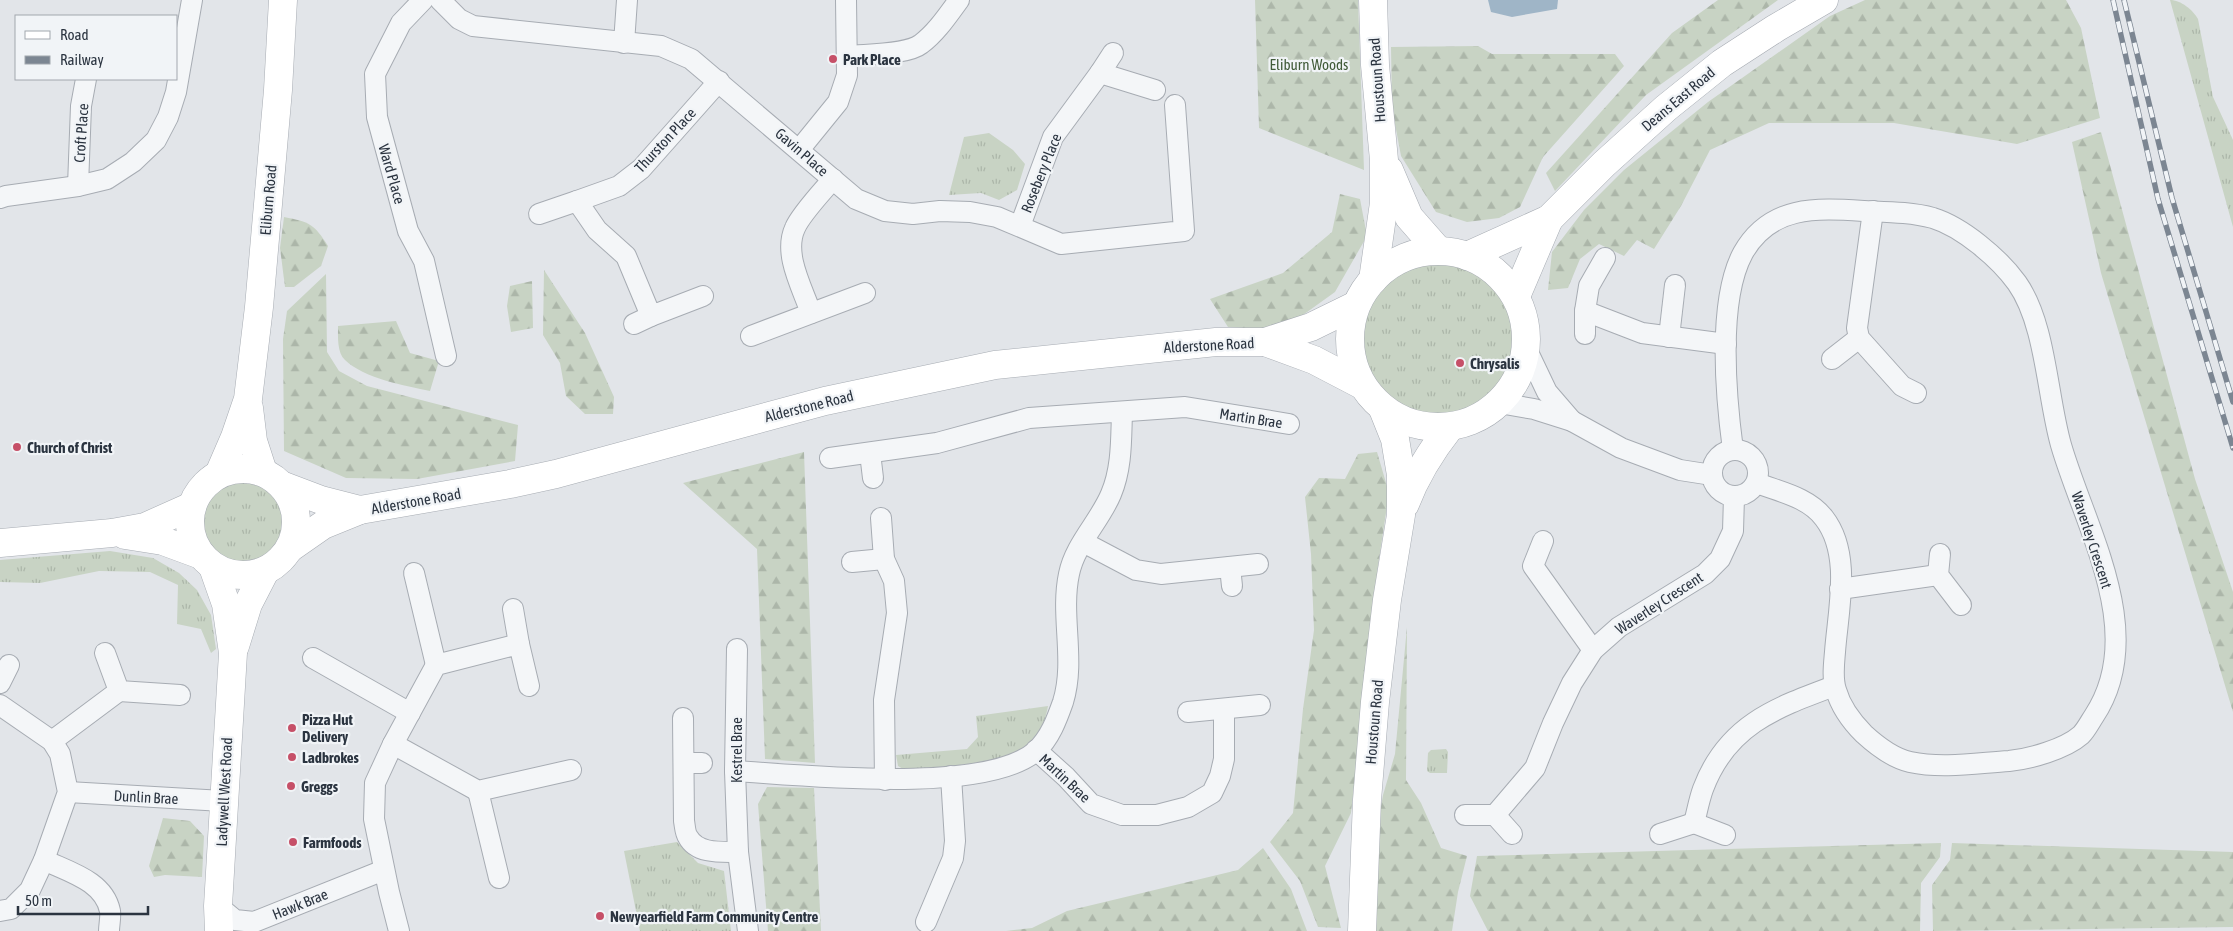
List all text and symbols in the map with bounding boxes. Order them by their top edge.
legend [15,15,178,80]
text: Road [60,26,89,43]
street label: Houstoun Road [1366,37,1388,123]
text: Railway [60,51,104,68]
place label: Park Place [843,51,901,68]
marker: Park Place [827,53,839,65]
park label: Eliburn Woods [1270,56,1348,73]
street label: Deans East Road [1638,63,1718,135]
street label: Croft Place [70,103,92,163]
street label: Thurston Place [631,104,699,176]
street label: Gavin Place [772,124,832,180]
street label: Rosebery Place [1017,131,1065,215]
street label: Ward Place [375,142,409,206]
street label: Eliburn Road [256,164,280,236]
street label: Alderstone Road [1163,334,1255,356]
place label: Chrysalis [1470,355,1520,372]
marker: Chrysalis [1454,357,1466,369]
street label: Alderstone Road [763,387,855,425]
street label: Martin Brae [1218,405,1284,431]
place label: Church of Christ [27,439,113,456]
marker: Church of Christ [11,441,23,453]
street label: Alderstone Road [370,485,462,517]
street label: Waverley Crescent [2068,490,2116,590]
street label: Waverley Crescent [1612,568,1706,638]
street label: Houstoun Road [1362,679,1386,765]
place label: Pizza Hut Delivery [302,711,353,745]
street label: Kestrel Brae [728,717,745,783]
marker: Pizza Hut Delivery [286,722,298,734]
street label: Ladywell West Road [213,737,235,847]
place label: Ladbrokes [302,749,360,766]
street label: Martin Brae [1036,750,1094,806]
marker: Ladbrokes [286,751,298,763]
place label: Greggs [301,778,339,795]
marker: Greggs [285,780,297,792]
street label: Dunlin Brae [113,787,179,807]
place label: Farmfoods [303,834,362,851]
marker: Farmfoods [287,836,299,848]
scale bar [18,884,148,916]
street label: Hawk Brae [270,885,330,923]
text: 50 m [25,892,52,909]
place label: Newyearfield Farm Community Centre [610,908,818,925]
marker: Newyearfield Farm Community Centre [594,910,606,922]

